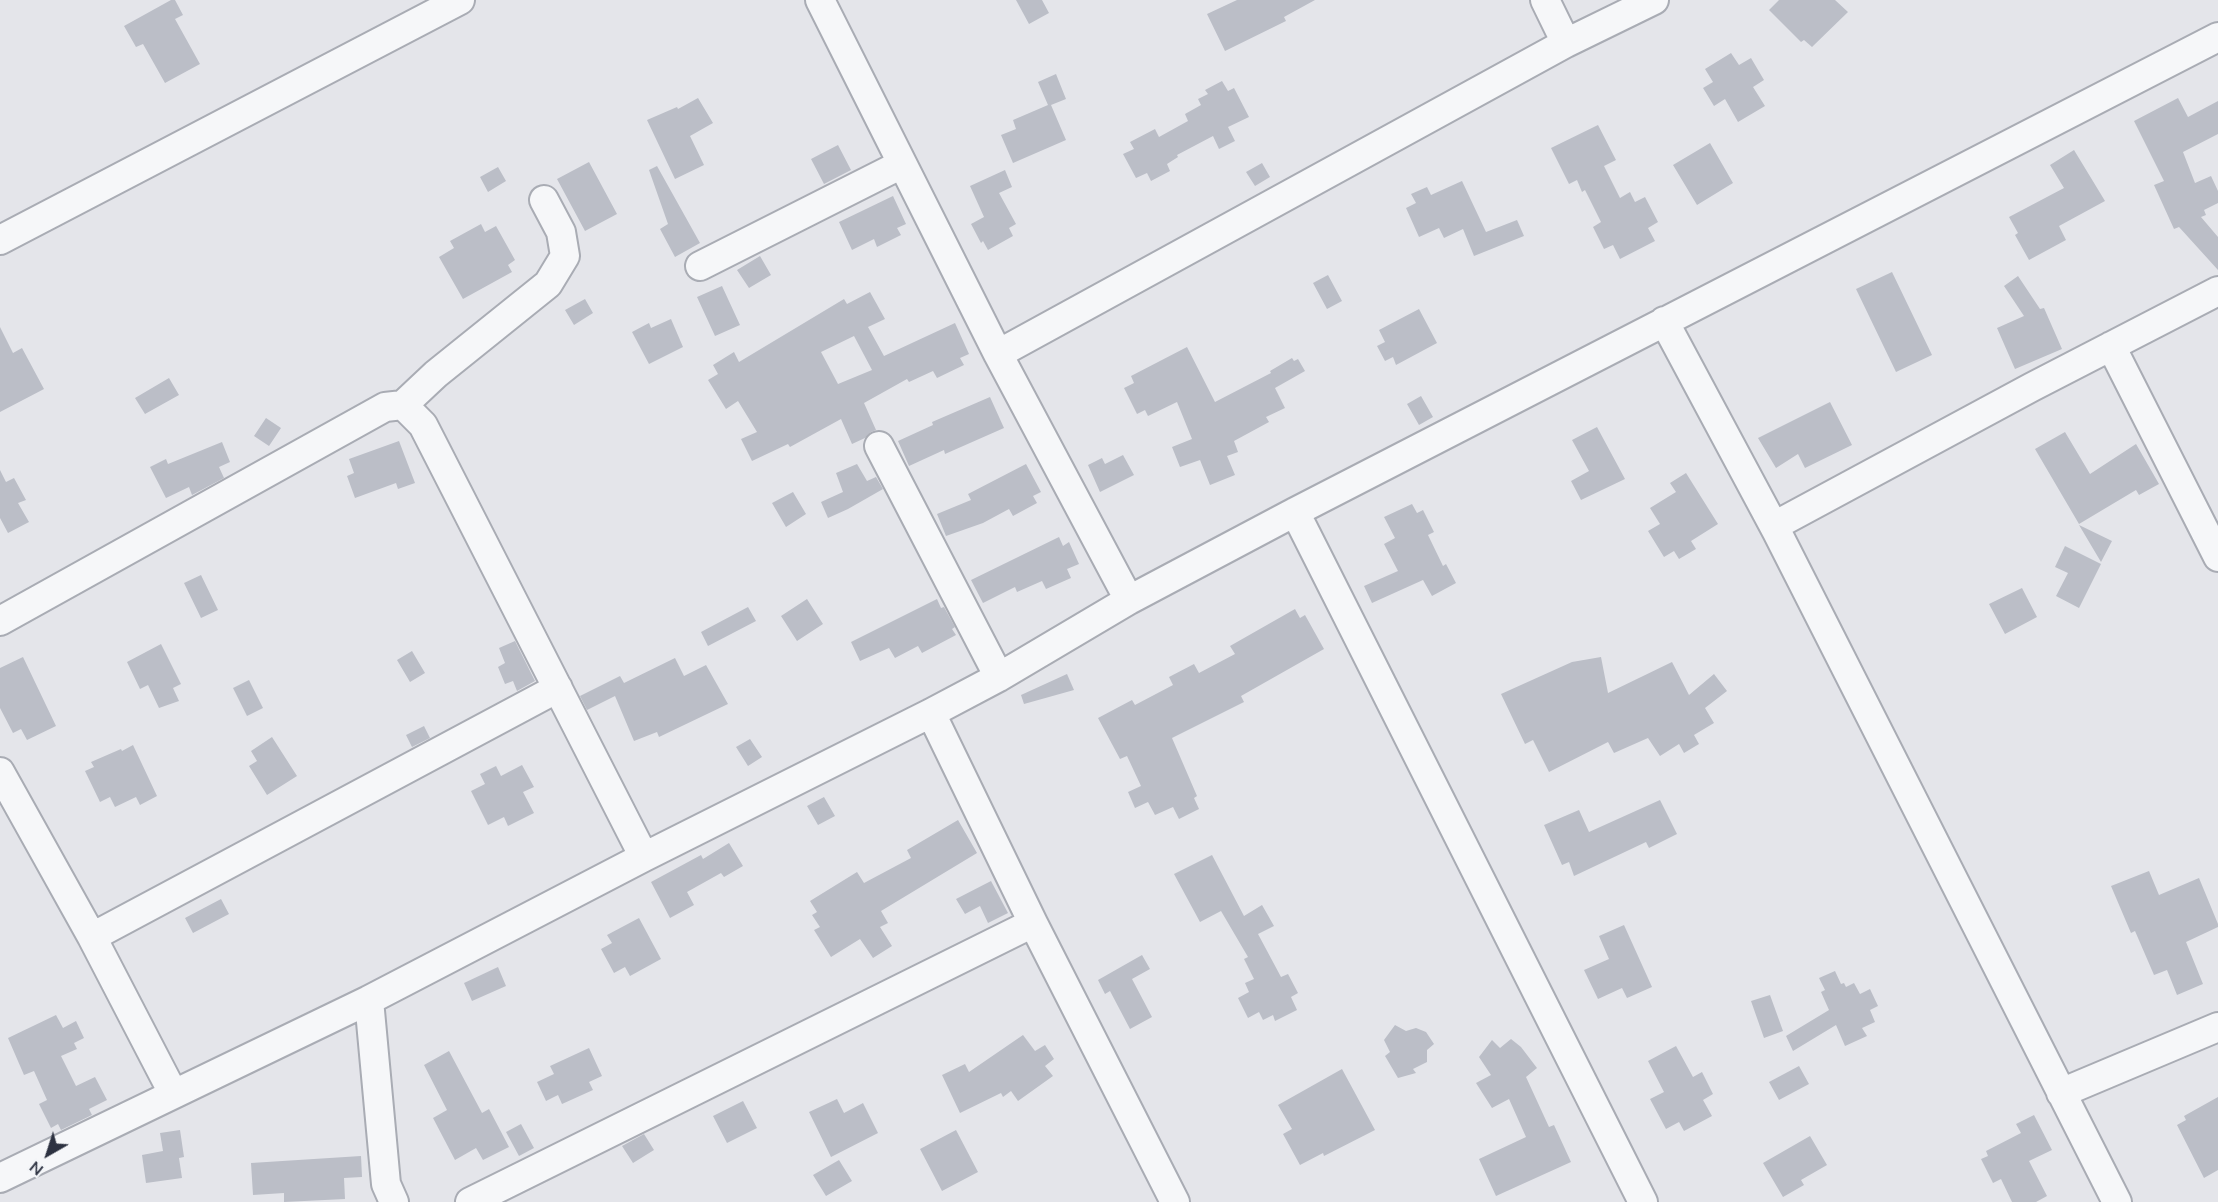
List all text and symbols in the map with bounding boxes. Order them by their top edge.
north arrow [18,1124,78,1184]
text: N [25,1156,48,1180]

